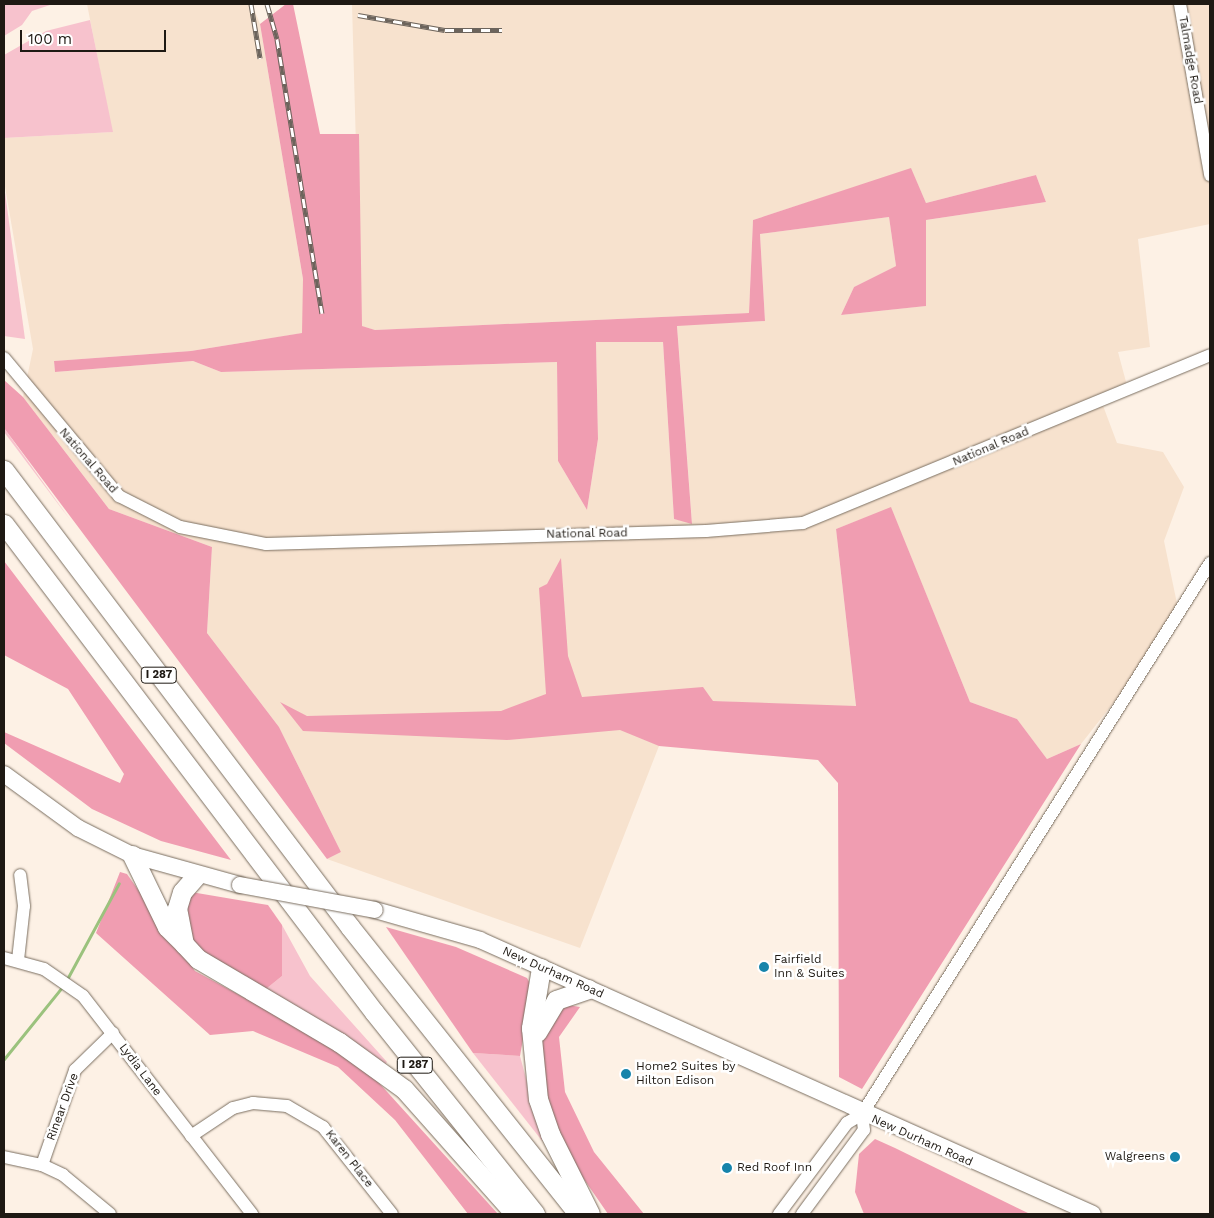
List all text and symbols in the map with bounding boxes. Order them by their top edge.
street label: Talmadge Road [1175,15,1205,105]
scale bar [22,20,169,52]
text: 100 m [28,30,72,48]
street label: National Road [950,424,1032,470]
street label: National Road [56,425,120,497]
street label: National Road [546,526,628,542]
road number: I 287 [140,666,178,684]
street label: New Durham Road [500,944,606,1002]
place label: Fairfield Inn & Suites [774,953,845,981]
marker: Fairfield Inn & Suites [758,961,770,973]
street label: Lydia Lane [116,1041,164,1099]
road number: I 287 [396,1056,434,1074]
place label: Home2 Suites by Hilton Edison [636,1060,735,1088]
marker: Home2 Suites by Hilton Edison [620,1068,632,1080]
street label: Rinear Drive [44,1071,82,1143]
street label: New Durham Road [869,1112,975,1170]
street label: Karen Place [322,1127,376,1191]
place label: Walgreens [1105,1150,1165,1164]
marker: Walgreens [1169,1151,1181,1163]
place label: Red Roof Inn [737,1161,813,1175]
marker: Red Roof Inn [721,1162,733,1174]

